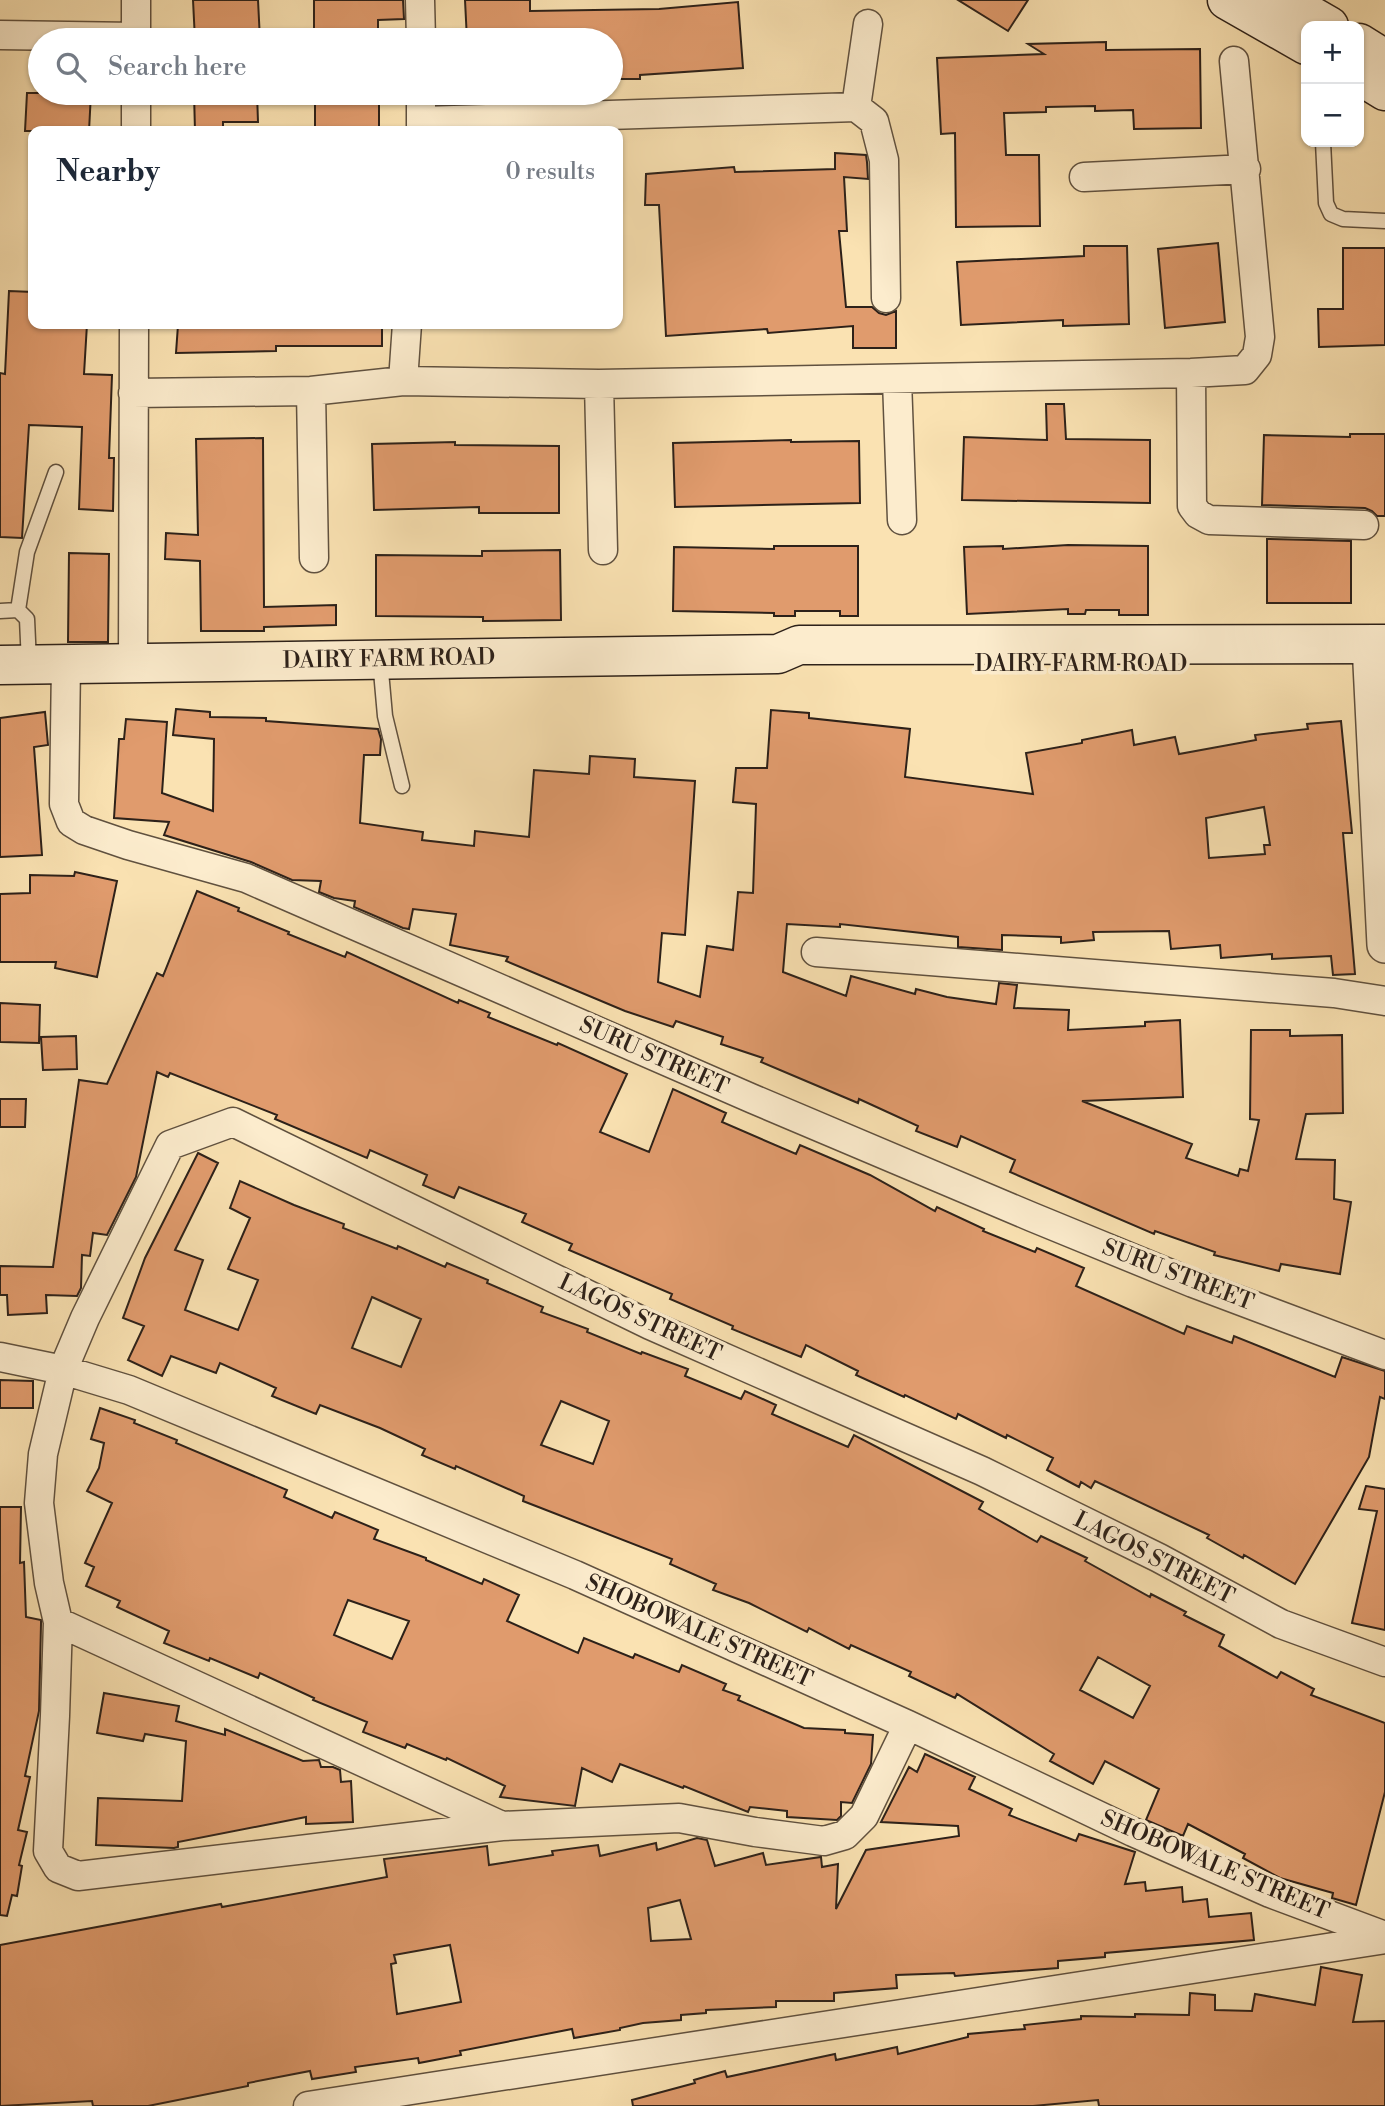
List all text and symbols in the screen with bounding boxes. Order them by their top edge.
map controls [1301,21,1364,147]
button: + [1301,21,1364,84]
search box [28,28,623,105]
icon: search [52,48,90,86]
text: Search here [108,51,247,83]
button: − [1301,84,1364,147]
text: Nearby [56,153,160,191]
text: 0 results [505,158,595,186]
street label: DAIRY FARM ROAD [282,643,496,675]
street label: DAIRY FARM ROAD [975,650,1187,678]
street label: SURU STREET [575,1011,733,1101]
street label: SURU STREET [1098,1233,1258,1317]
street label: LAGOS STREET [554,1268,726,1368]
street label: LAGOS STREET [1069,1506,1239,1610]
street label: SHOBOWALE STREET [581,1568,817,1694]
street label: SHOBOWALE STREET [1097,1804,1333,1926]

